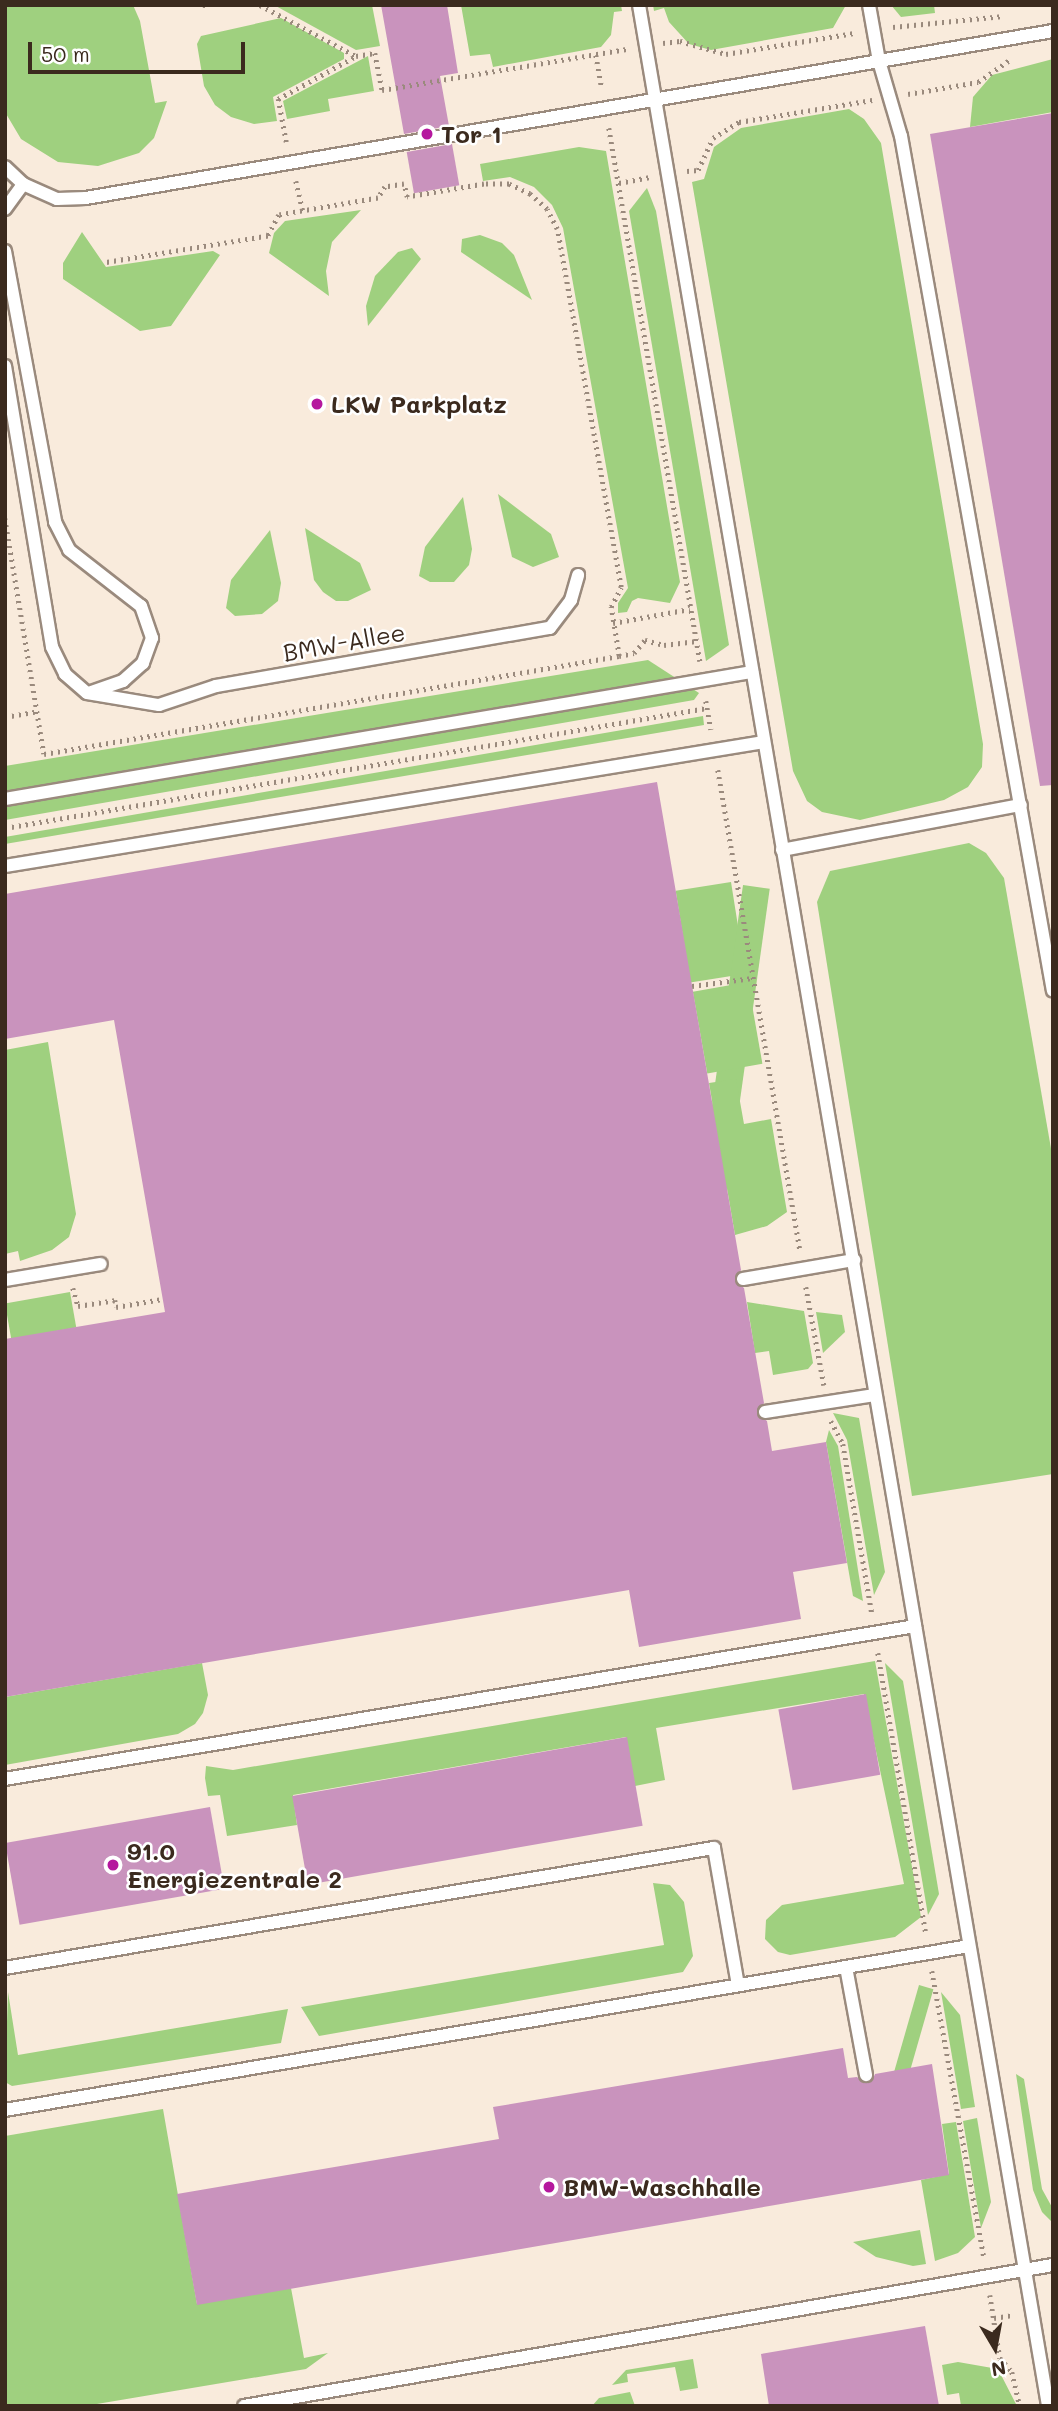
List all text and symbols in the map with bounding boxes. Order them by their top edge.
scale bar [32,28,248,72]
text: 50 m [41,40,90,67]
place label: Tor 1 [441,120,502,148]
marker: Tor 1 [419,126,435,142]
place label: LKW Parkplatz [331,390,507,418]
marker: LKW Parkplatz [309,396,325,412]
street label: BMW-Allee [281,617,407,667]
place label: 91.0 Energiezentrale 2 [127,1837,342,1893]
marker: 91.0 Energiezentrale 2 [105,1857,121,1873]
place label: BMW-Waschhalle [563,2173,761,2201]
marker: BMW-Waschhalle [541,2179,557,2195]
north arrow [960,2313,1030,2383]
text: N [989,2356,1008,2383]

